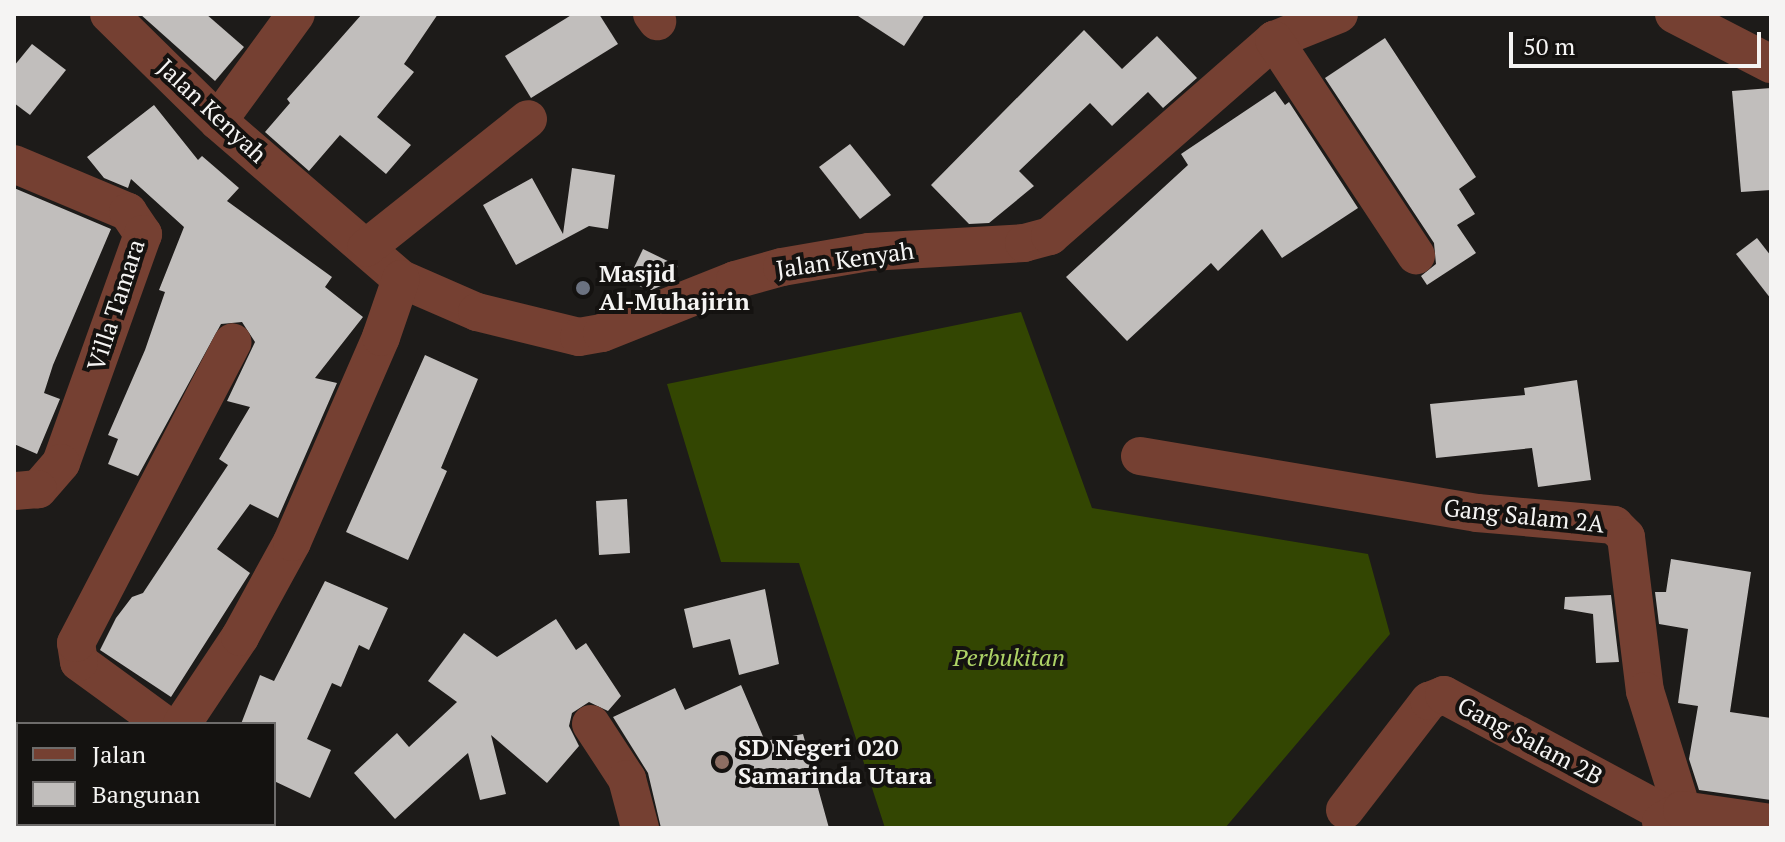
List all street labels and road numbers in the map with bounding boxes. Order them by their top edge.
street label: Jalan Kenyah [151,53,273,169]
street label: Villa Tamara [81,236,151,374]
street label: Jalan Kenyah [774,236,916,284]
street label: Gang Salam 2A [1442,493,1606,539]
street label: Gang Salam 2B [1453,691,1607,791]

